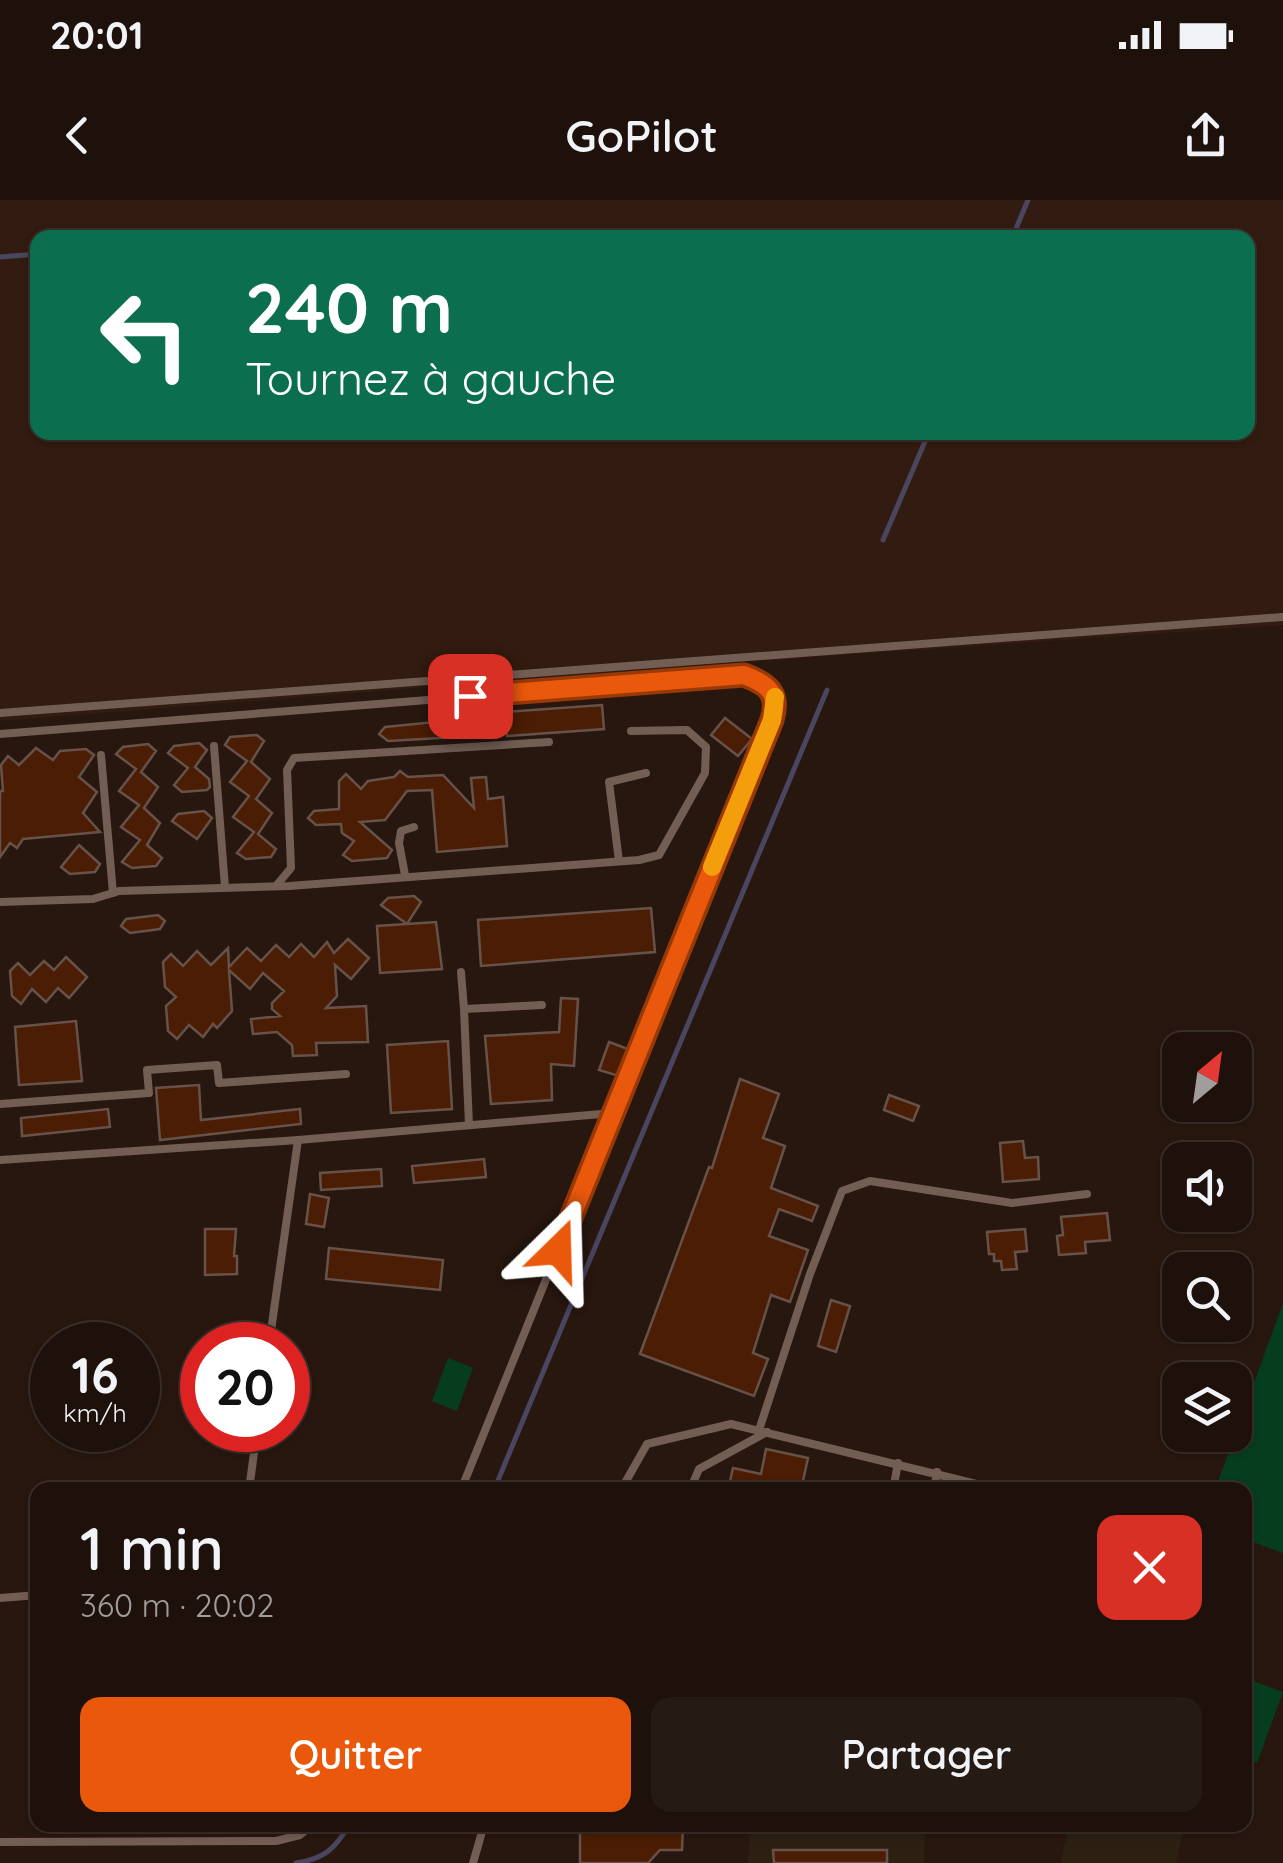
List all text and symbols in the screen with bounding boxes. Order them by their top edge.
text: 20:01 [50,11,143,59]
text: GoPilot [565,107,718,163]
icon: back [50,108,105,163]
icon: share [1178,108,1233,163]
text: 240 m [245,263,453,351]
icon: left [80,270,210,400]
text: Tournez à gauche [245,350,616,406]
pin [428,654,513,739]
icon: arrive [443,669,498,724]
north arrow [1162,1032,1252,1122]
map controls [1162,1032,1252,1452]
button: sound [1162,1142,1252,1232]
position arrow [506,1198,610,1302]
button: search [1162,1252,1252,1342]
speed limit sign: 20 [180,1322,310,1452]
text: 16 [71,1343,119,1406]
button: layers [1162,1362,1252,1452]
text: km/h [63,1397,127,1428]
text: 1 min [80,1510,224,1585]
button: close [1097,1515,1202,1620]
text: 360 m · 20:02 [80,1585,274,1625]
button: Quitter [80,1697,631,1812]
button: Partager [651,1697,1202,1812]

